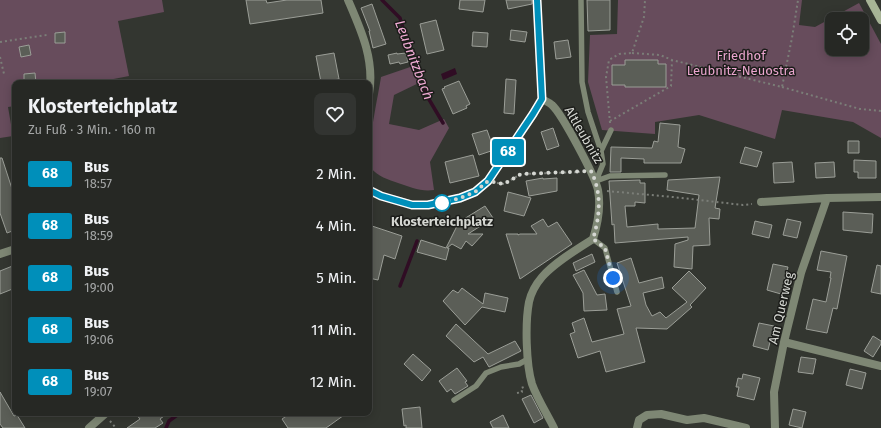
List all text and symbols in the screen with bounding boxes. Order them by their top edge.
map controls [825,12,869,56]
button: locate [825,12,869,56]
water label: Leubnitzbach [391,18,437,102]
park label: Friedhof Leubnitz-Neuostra [687,48,795,78]
button: heart [314,93,356,135]
text: Klosterteichplatz [28,95,177,118]
street label: Altleubnitz [562,104,607,167]
text: Zu Fuß · 3 Min. · 160 m [28,122,156,137]
line badge: 68 [490,139,526,165]
text: 68 [500,143,516,160]
text: Bus [84,158,109,176]
text: 68 [42,165,58,182]
text: 2 Min. [316,165,356,183]
text: 18:57 [84,176,112,191]
marker: Klosterteichplatz [433,194,451,212]
text: Bus [84,210,109,228]
place label: Klosterteichplatz [391,214,493,229]
text: 68 [42,217,58,234]
text: 4 Min. [316,217,356,235]
text: 18:59 [84,228,113,243]
text: Bus [84,262,109,280]
your location [603,268,623,288]
text: 68 [42,269,58,286]
text: 5 Min. [316,269,356,287]
street label: Am Querweg [765,270,797,346]
text: 19:00 [84,280,114,295]
text: Bus [84,314,109,332]
text: 68 [42,321,58,338]
text: 11 Min. [311,321,356,339]
text: 19:06 [84,332,114,347]
text: Bus [84,366,109,384]
text: 68 [42,373,58,390]
text: 12 Min. [310,373,356,391]
text: 19:07 [84,384,112,399]

